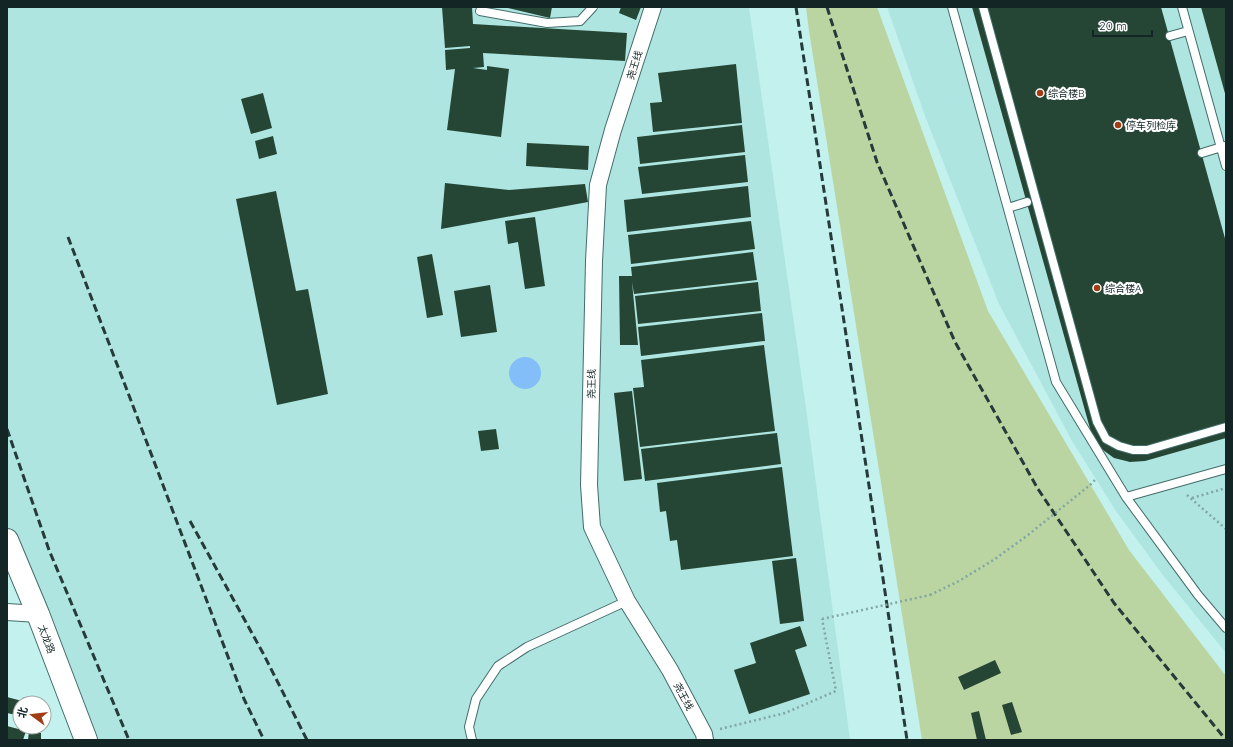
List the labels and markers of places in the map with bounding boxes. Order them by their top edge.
place label: 综合楼B [1048,87,1085,100]
marker: 综合楼B [1035,88,1045,98]
place label: 停车列检库 [1126,119,1176,132]
marker: 停车列检库 [1113,120,1123,130]
place label: 综合楼A [1105,282,1142,295]
marker: 综合楼A [1092,283,1102,293]

